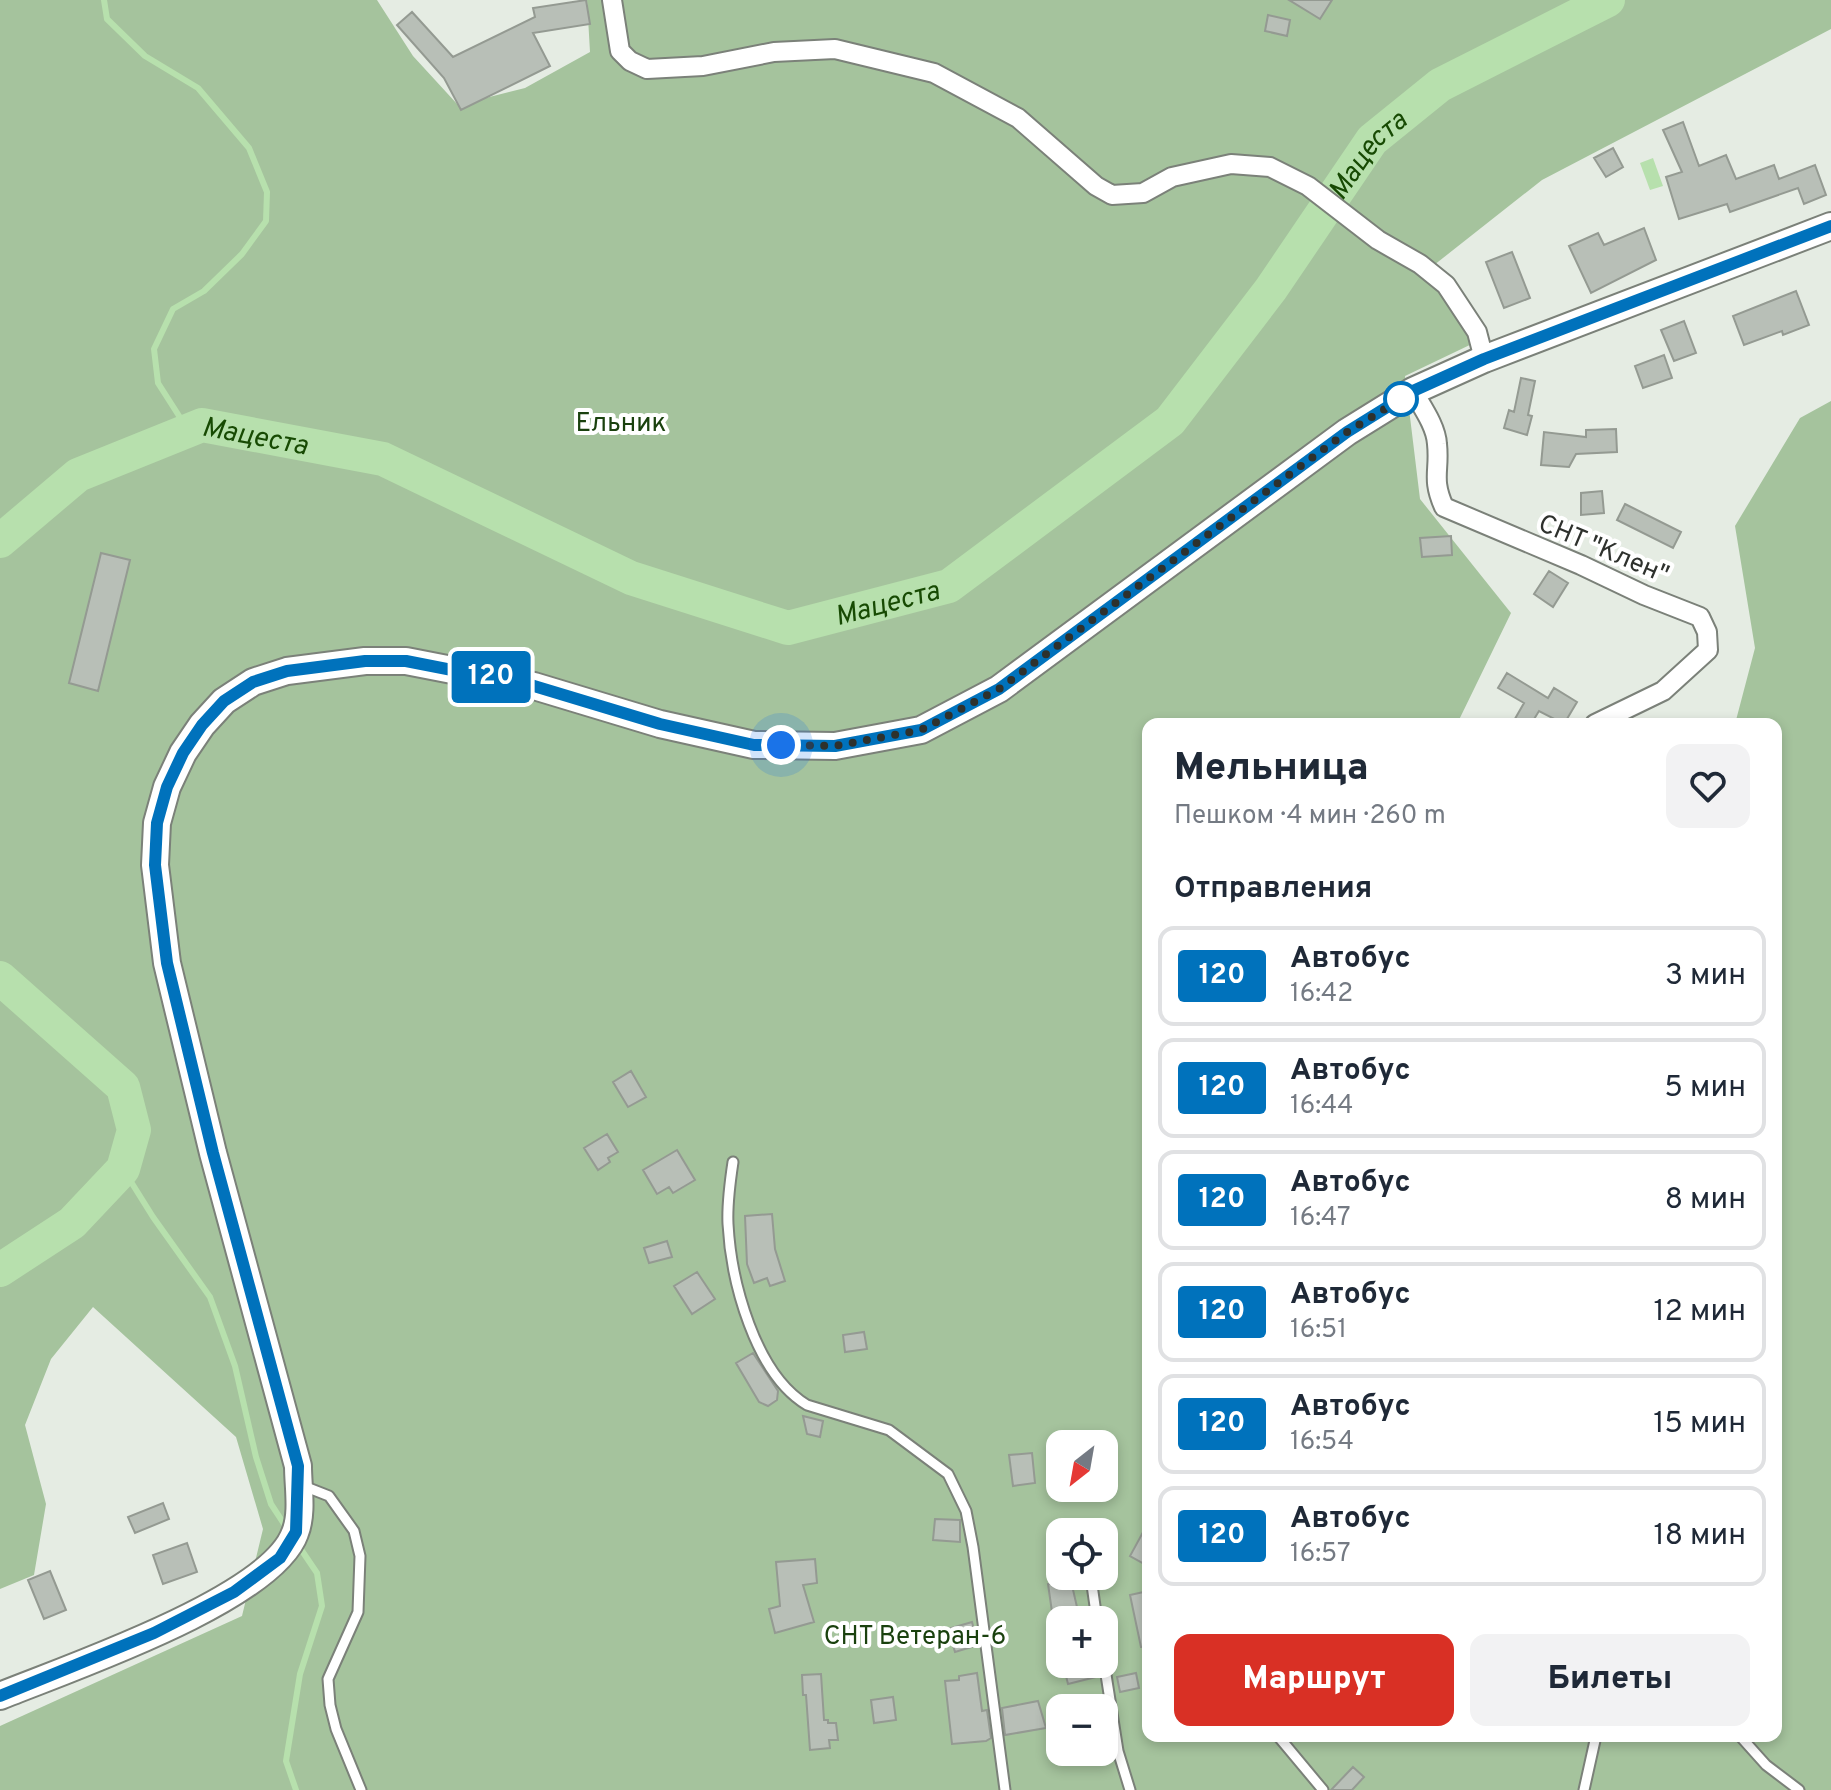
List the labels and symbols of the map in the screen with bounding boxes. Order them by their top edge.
water label: Мацеста [1322,103,1416,208]
unlabelled marker [1384,382,1418,416]
park label: Ельник [576,408,666,441]
water label: Мацеста [199,410,311,466]
street label: СНТ "Клен" [1533,508,1673,593]
water label: Мацеста [831,574,944,636]
line badge: 120 [445,651,537,703]
your location [761,725,801,765]
north arrow [1046,1430,1118,1502]
park label: СНТ Ветеран-6 [824,1621,1006,1654]

